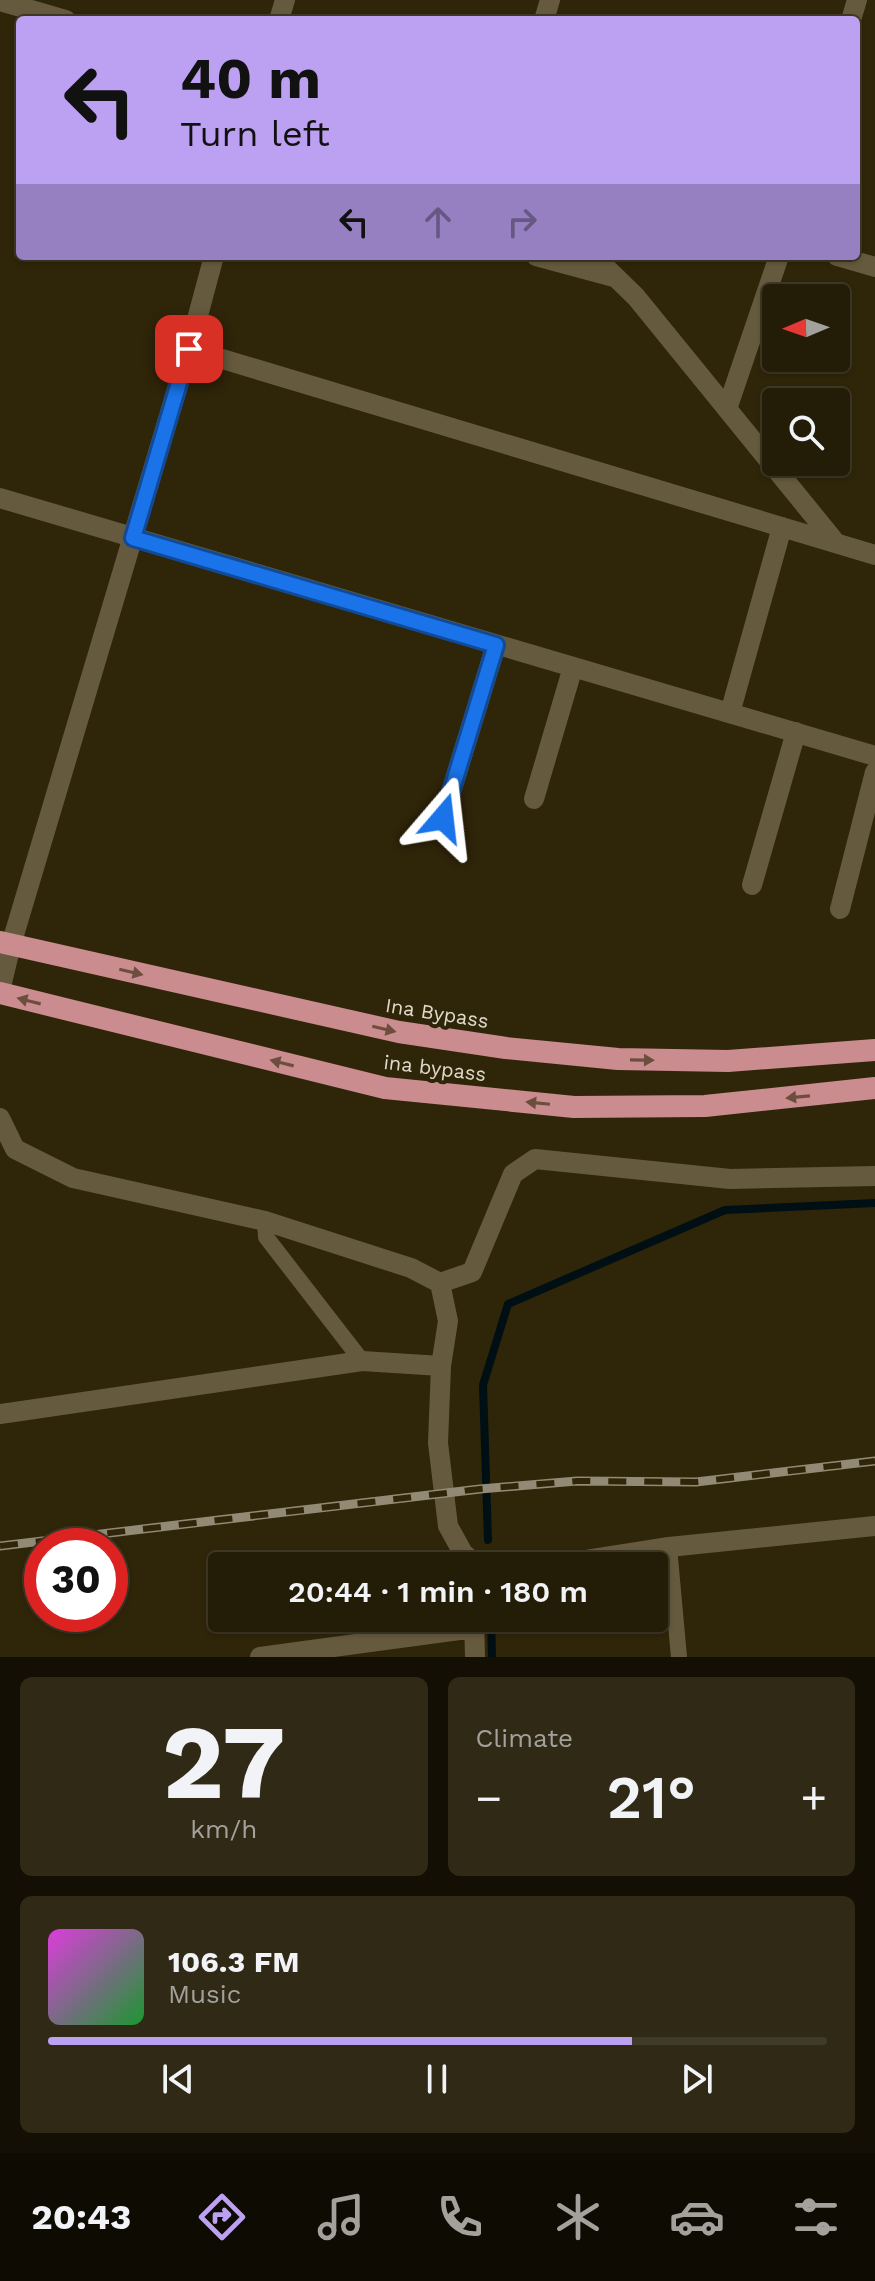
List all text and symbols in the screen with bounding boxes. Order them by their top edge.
text: 40 m [180,46,321,112]
icon: left [48,48,152,152]
text: Turn left [180,113,330,155]
icon: left [332,200,376,244]
icon: ahead [416,200,460,244]
icon: right [500,200,544,244]
north arrow [762,284,850,372]
map controls [762,284,850,476]
pin [155,315,223,383]
icon: arrive [167,327,211,371]
button: search [762,388,850,476]
position arrow [401,776,485,860]
one-way arrow [118,966,143,979]
street label: Ina Bypass [384,993,490,1033]
one-way arrow [17,994,42,1006]
one-way arrow [372,1023,397,1036]
street label: ina bypass [382,1050,488,1086]
one-way arrow [630,1054,655,1066]
one-way arrow [269,1056,294,1068]
one-way arrow [785,1091,810,1104]
one-way arrow [525,1097,550,1110]
speed limit sign: 30 [24,1528,128,1632]
text: 20:44 · 1 min · 180 m [288,1574,588,1609]
text: 27 [162,1701,285,1823]
text: Climate [476,1723,573,1753]
text: 21° [607,1762,696,1833]
text: − [476,1772,502,1824]
text: + [800,1772,827,1824]
text: km/h [190,1814,257,1844]
text: 106.3 FM [168,1944,299,1979]
text: Music [168,1979,241,2009]
icon: previous [156,2057,200,2101]
icon: pause [415,2057,459,2101]
icon: next [675,2057,719,2101]
icon: directions [194,2189,250,2245]
icon: music [313,2189,369,2245]
icon: phone [432,2189,488,2245]
icon: climate [550,2189,606,2245]
icon: car [669,2189,725,2245]
icon: filters [788,2189,844,2245]
text: 20:43 [31,2196,131,2238]

